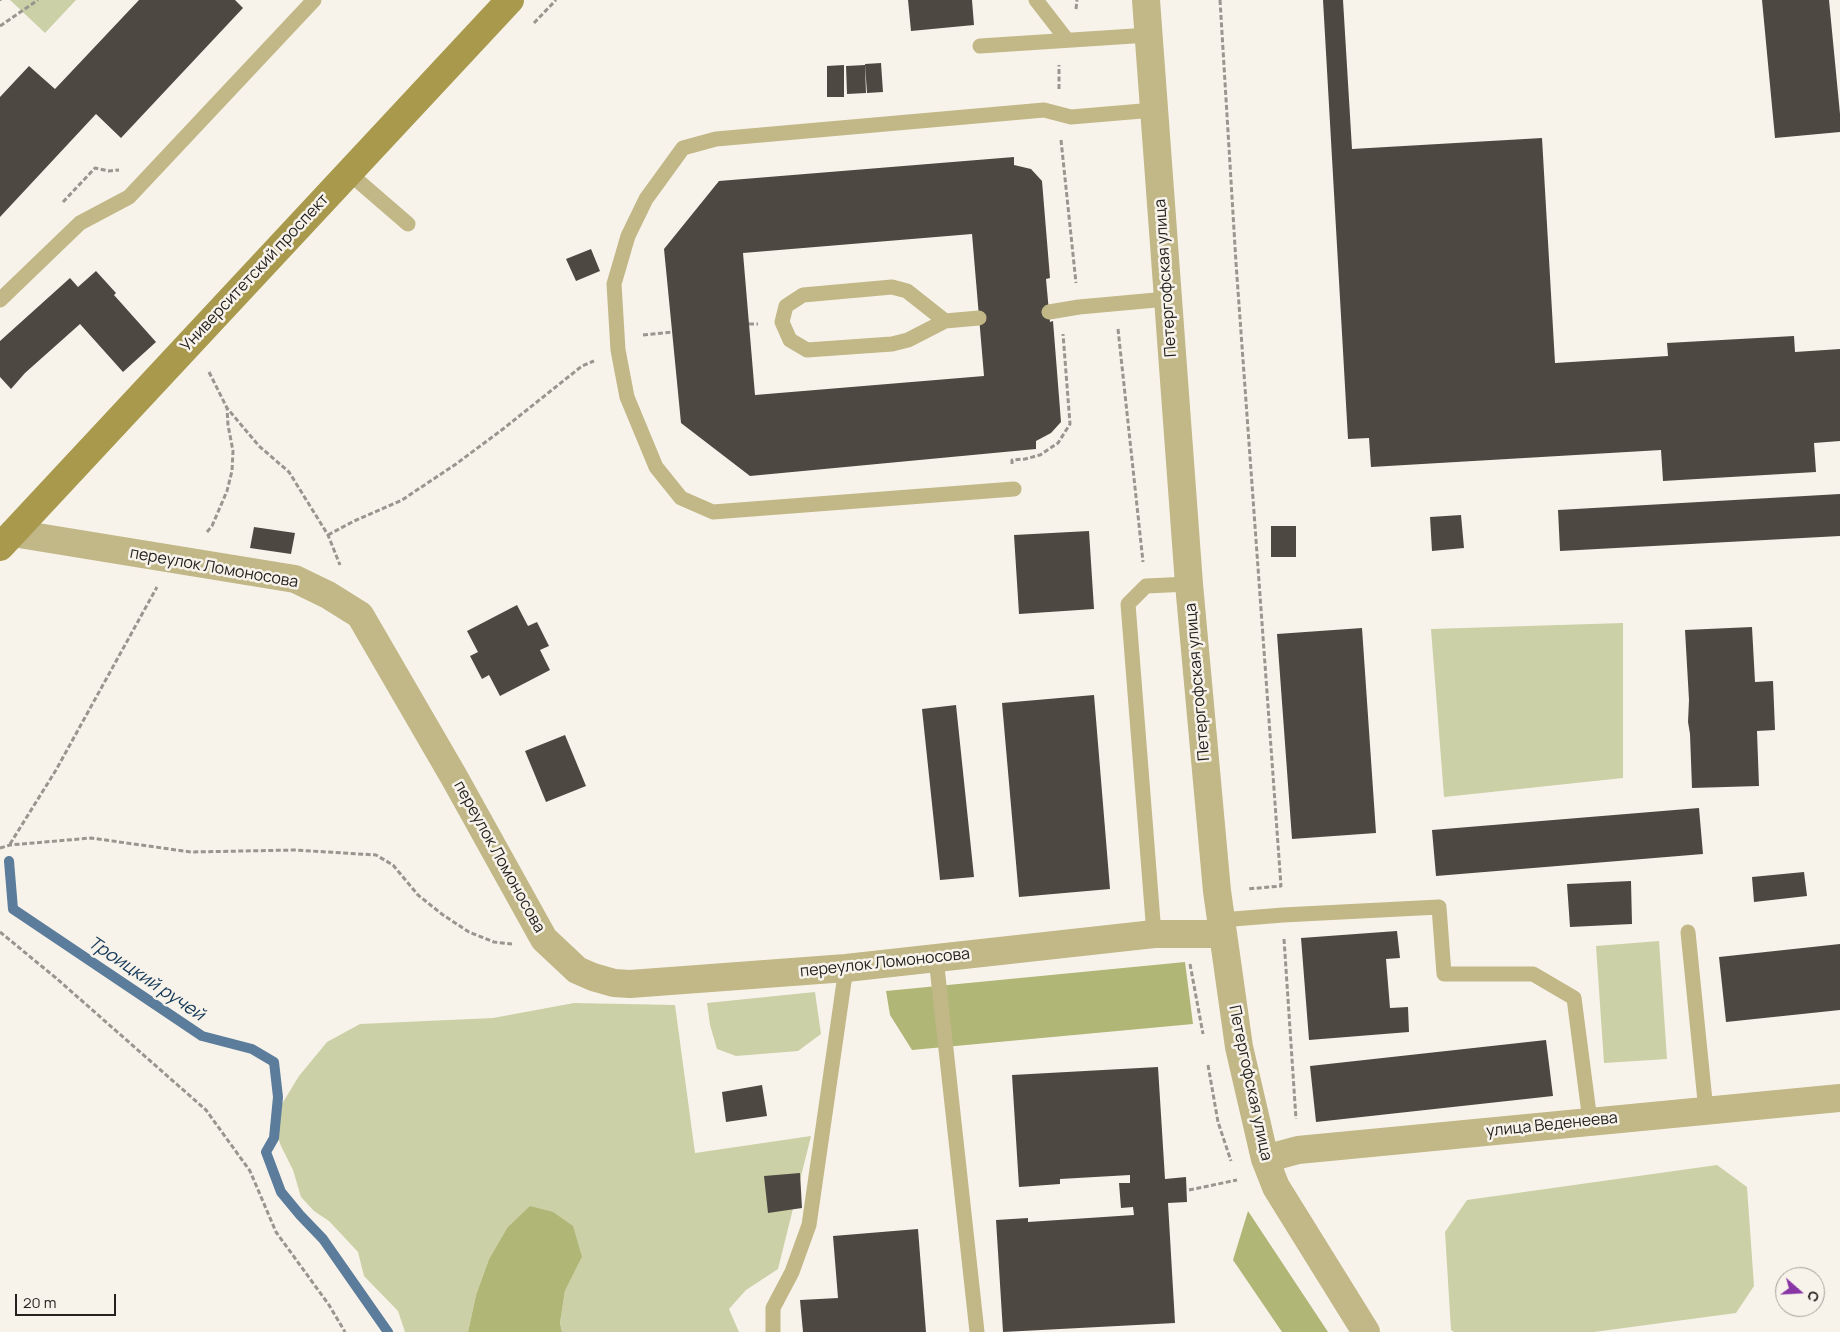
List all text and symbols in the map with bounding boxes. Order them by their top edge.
street label: Университетский проспект [177,190,333,356]
street label: Петергофская улица [1151,198,1181,358]
street label: переулок Ломоносова [128,544,300,592]
street label: Петергофская улица [1182,602,1214,762]
street label: переулок Ломоносова [449,778,549,936]
water label: Троицкий ручей [84,932,208,1026]
street label: переулок Ломоносова [799,945,971,981]
street label: Петергофская улица [1224,1004,1276,1162]
street label: улица Веденеева [1485,1109,1619,1141]
north arrow [1775,1267,1825,1317]
scale bar [18,1284,119,1316]
text: С [1803,1289,1824,1305]
text: 20 m [23,1292,56,1313]

